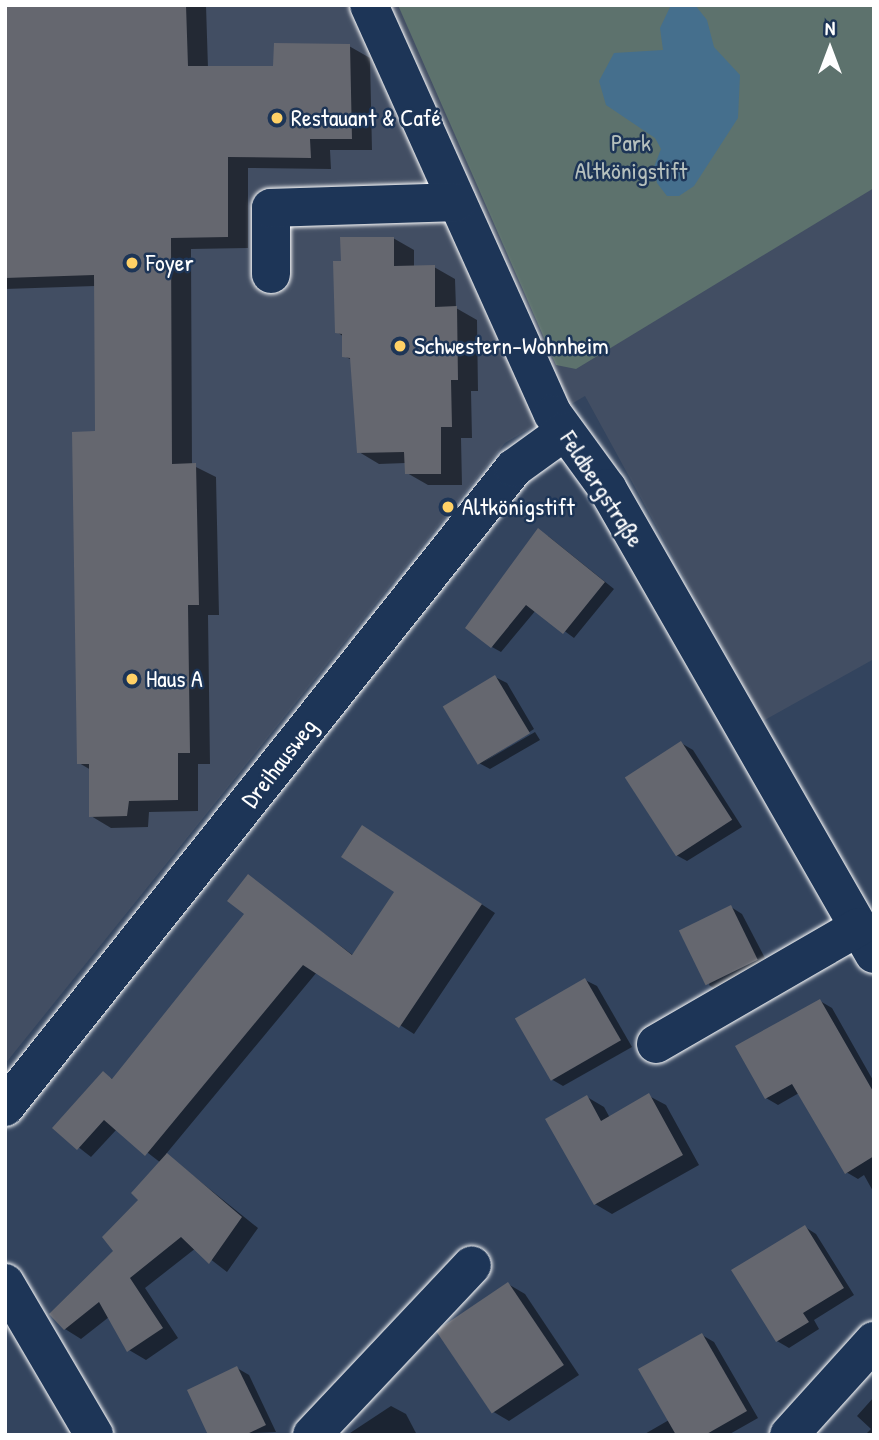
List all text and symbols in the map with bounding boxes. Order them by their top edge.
north arrow [795,14,865,84]
text: N [825,15,835,41]
place label: Restauant & Café [291,104,441,132]
marker: Restauant & Café [269,110,285,126]
park label: Park Altkönigstift [575,129,687,185]
place label: Foyer [146,249,194,277]
marker: Foyer [124,255,140,271]
place label: Schwestern-Wohnheim [414,332,609,360]
marker: Schwestern-Wohnheim [392,338,408,354]
street label: Feldbergstraße [554,426,650,552]
place label: Altkönigstift [462,493,575,521]
marker: Altkönigstift [440,499,456,515]
place label: Haus A [146,665,203,693]
marker: Haus A [124,671,140,687]
street label: Dreihausweg [235,713,323,813]

